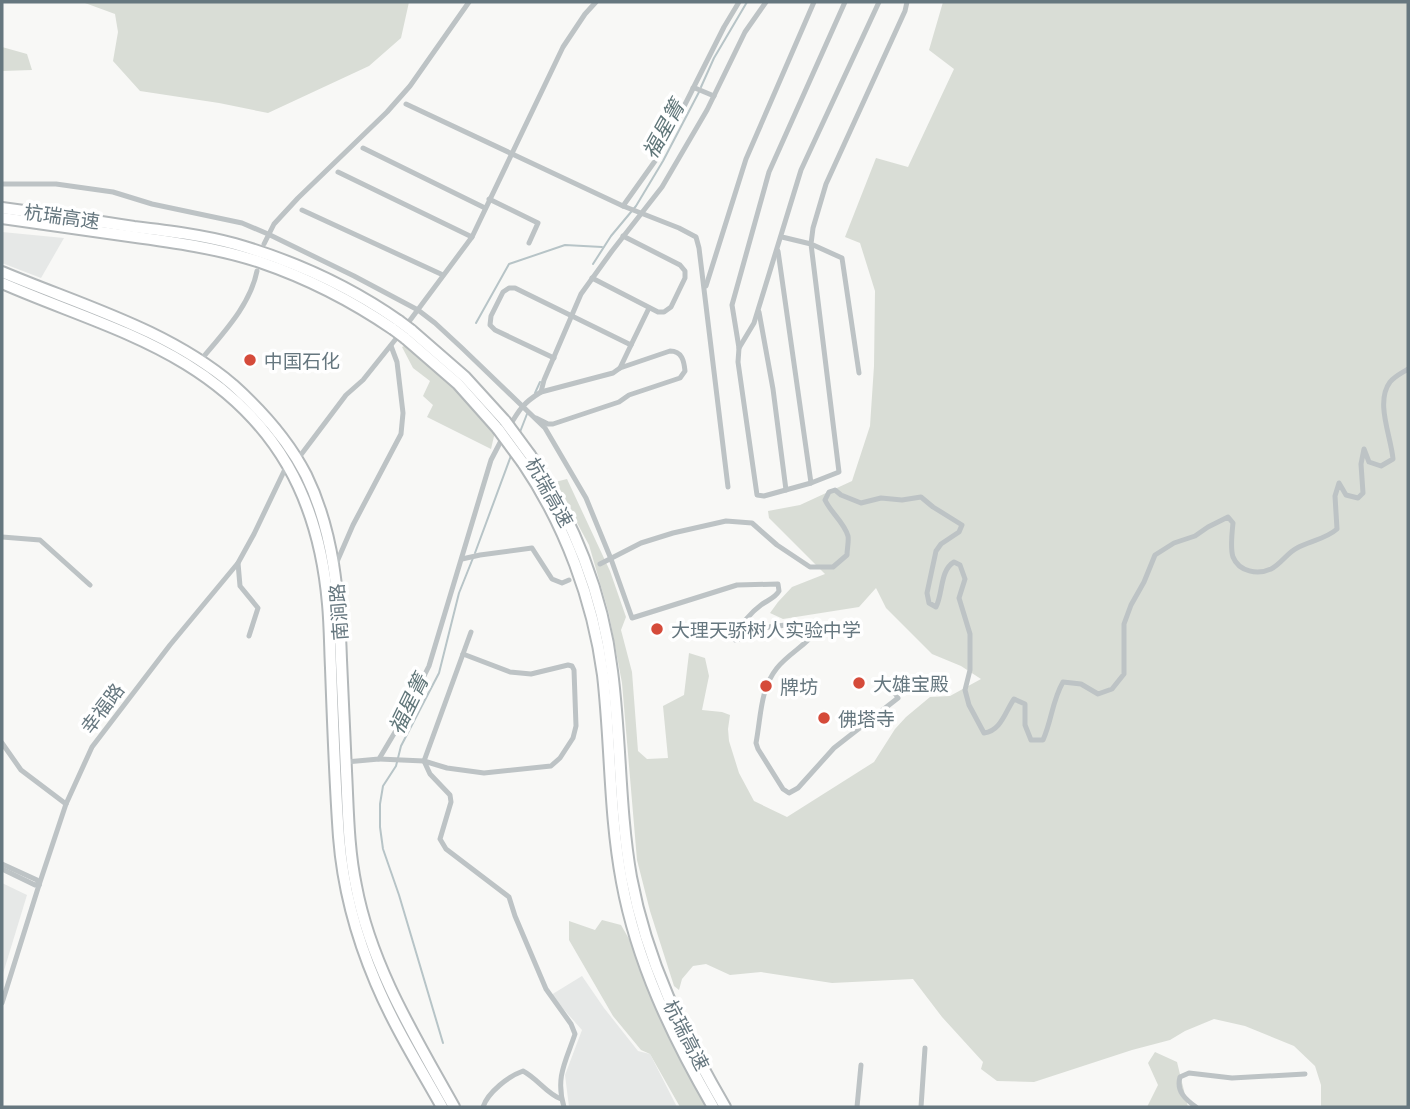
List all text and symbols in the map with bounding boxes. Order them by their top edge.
water label: 福星箐 [636,93,691,163]
street label: 杭瑞高速 [23,199,101,233]
place label: 中国石化 [264,349,340,372]
marker: 中国石化 [242,352,258,368]
street label: 杭瑞高速 [522,453,578,531]
street label: 南涧路 [325,583,351,641]
place label: 大理天骄树人实验中学 [671,618,861,641]
marker: 大理天骄树人实验中学 [649,621,665,637]
water label: 福星箐 [383,667,435,738]
place label: 大雄宝殿 [873,672,949,695]
place label: 牌坊 [780,675,818,698]
marker: 大雄宝殿 [851,675,867,691]
street label: 幸福路 [76,678,128,738]
marker: 牌坊 [758,678,774,694]
place label: 佛塔寺 [838,707,895,730]
marker: 佛塔寺 [816,710,832,726]
street label: 杭瑞高速 [659,996,715,1074]

